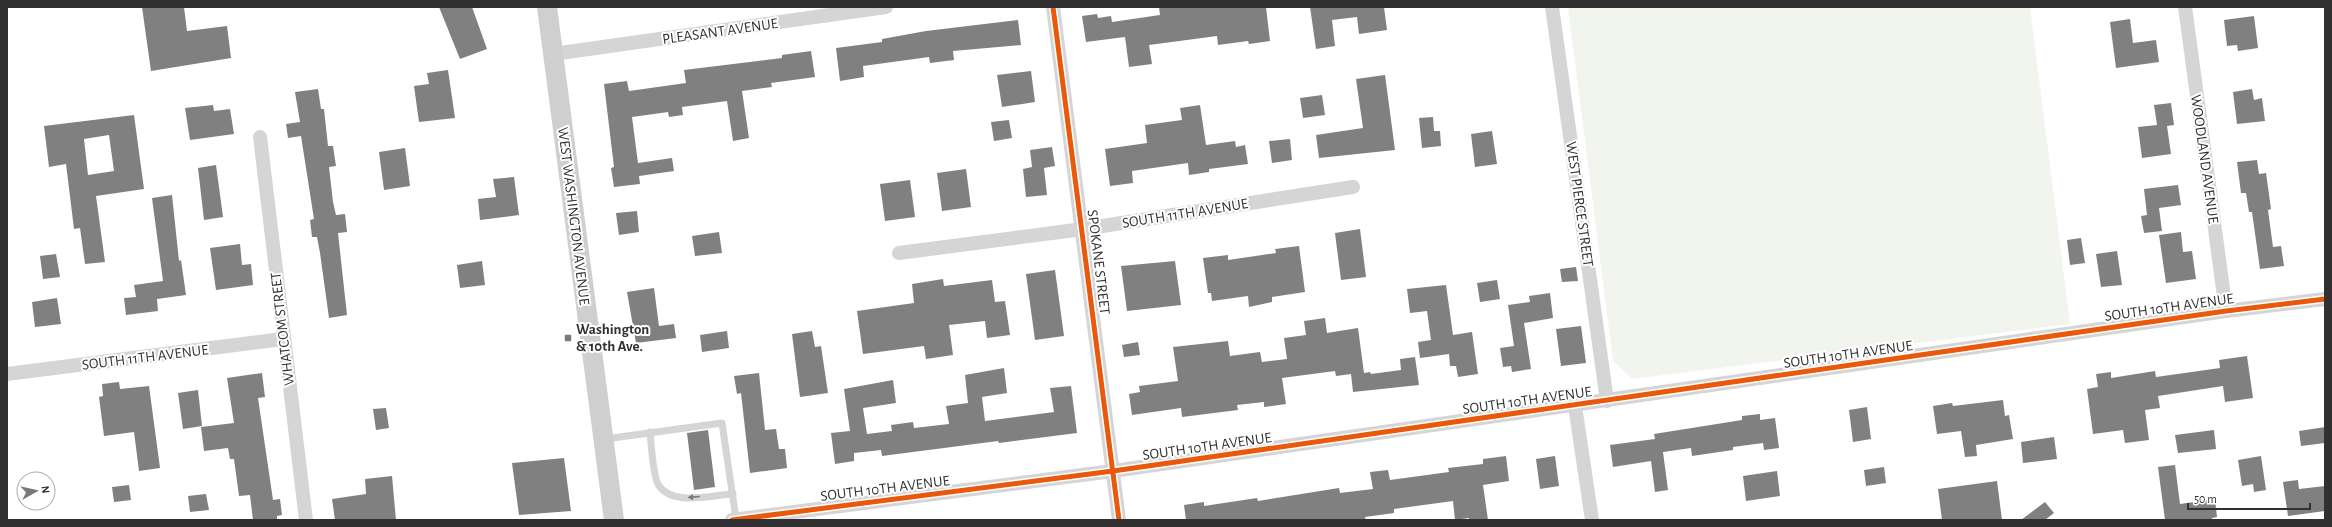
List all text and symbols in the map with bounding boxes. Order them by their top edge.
street label: PLEASANT AVENUE [661,16,779,47]
street label: WOODLAND AVENUE [2188,94,2221,225]
street label: WEST WASHINGTON AVENUE [555,126,592,306]
street label: WEST PIERCE STREET [1563,140,1596,268]
street label: SOUTH 11TH AVENUE [1121,196,1249,231]
street label: SPOKANE STREET [1085,209,1112,316]
street label: WHATCOM STREET [268,271,297,387]
street label: SOUTH 10TH AVENUE [2104,291,2235,324]
place label: Washington & 10th Ave. [576,322,649,354]
marker: Washington & 10th Ave. [563,333,573,343]
street label: SOUTH 10TH AVENUE [1783,338,1914,371]
street label: SOUTH 11TH AVENUE [81,342,209,373]
street label: SOUTH 10TH AVENUE [1462,384,1593,417]
street label: SOUTH 10TH AVENUE [1142,430,1273,463]
north arrow [16,471,56,511]
street label: SOUTH 10TH AVENUE [820,473,951,504]
text: N [39,485,51,494]
scale bar [2188,485,2310,511]
one-way arrow [688,493,700,500]
text: 50 m [2194,493,2217,505]

